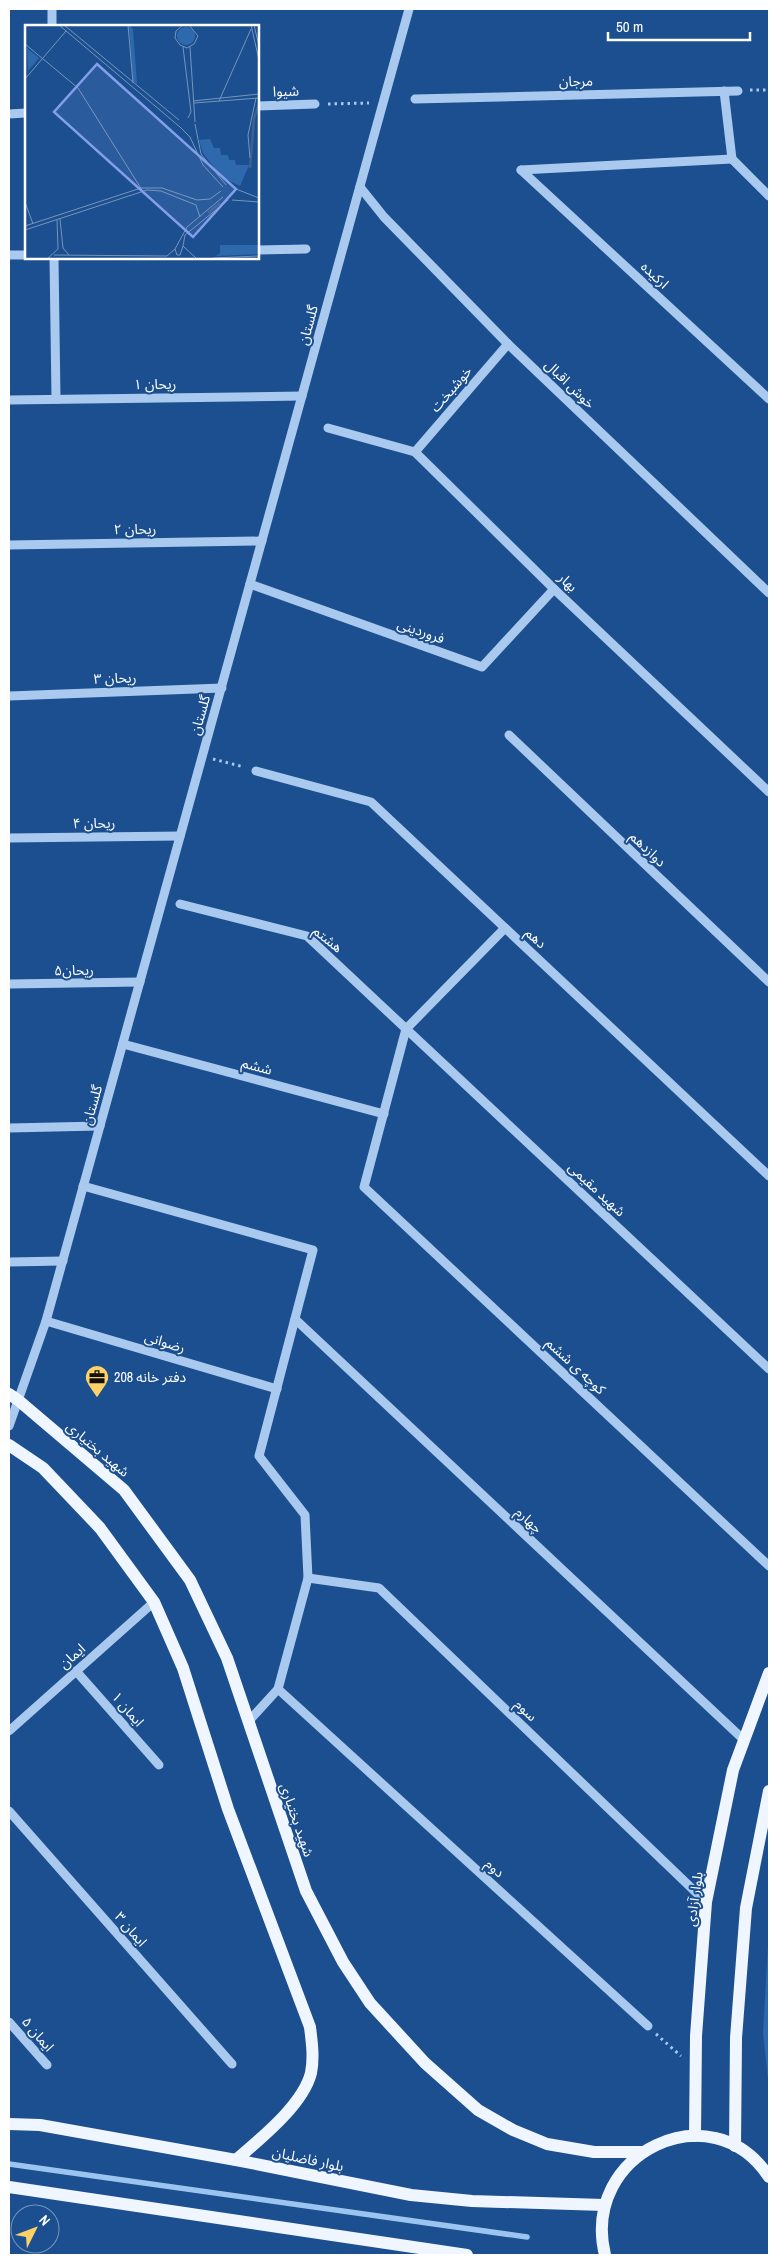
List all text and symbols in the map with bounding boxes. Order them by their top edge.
scale bar [608,10,750,42]
text: 50 m [616,16,643,37]
inset map [25,25,259,259]
street label: مرجان [559,72,593,90]
street label: شیوا [273,82,299,100]
street label: ارکیده [637,257,673,293]
street label: گلستان [294,303,322,347]
street label: خوش اقبال [541,356,599,412]
street label: خوشبخت [426,362,476,416]
street label: ریحان ۱ [133,375,177,393]
street label: ریحان ۲ [113,520,157,538]
street label: بهار [554,568,582,596]
street label: فروردینی [395,615,447,647]
street label: ریحان ۳ [93,668,137,688]
street label: گلستان [186,693,214,737]
street label: ریحان ۴ [72,814,116,832]
street label: دوازدهم [625,827,670,872]
street label: هشتم [308,922,346,958]
street label: دهم [520,924,551,954]
street label: ریحان۵ [54,961,94,979]
street label: ششم [239,1053,274,1081]
street label: گلستان [78,1083,106,1127]
street label: شهید مقیمی [565,1158,629,1220]
street label: رضوانی [143,1327,187,1357]
street label: کوچه ی ششم [541,1334,610,1400]
office icon: دفتر خانه 208 [84,1364,110,1398]
place label: دفتر خانه 208 [114,1368,186,1386]
street label: شهید بختیاری [63,1417,133,1481]
street label: چهارم [510,1503,546,1539]
street label: ایمان [55,1640,89,1672]
street label: ایمان ۱ [108,1688,148,1730]
street label: سوم [510,1695,541,1726]
street label: شهید بختیاری [276,1781,318,1859]
street label: دوم [480,1855,509,1883]
street label: بلوار آزادی [681,1870,707,1927]
street label: ایمان ۳ [111,1908,151,1950]
street label: ایمان ۵ [18,2013,58,2055]
street label: بلوار فاضلیان [271,2143,345,2175]
north arrow [10,2204,60,2254]
text: N [35,2211,54,2229]

